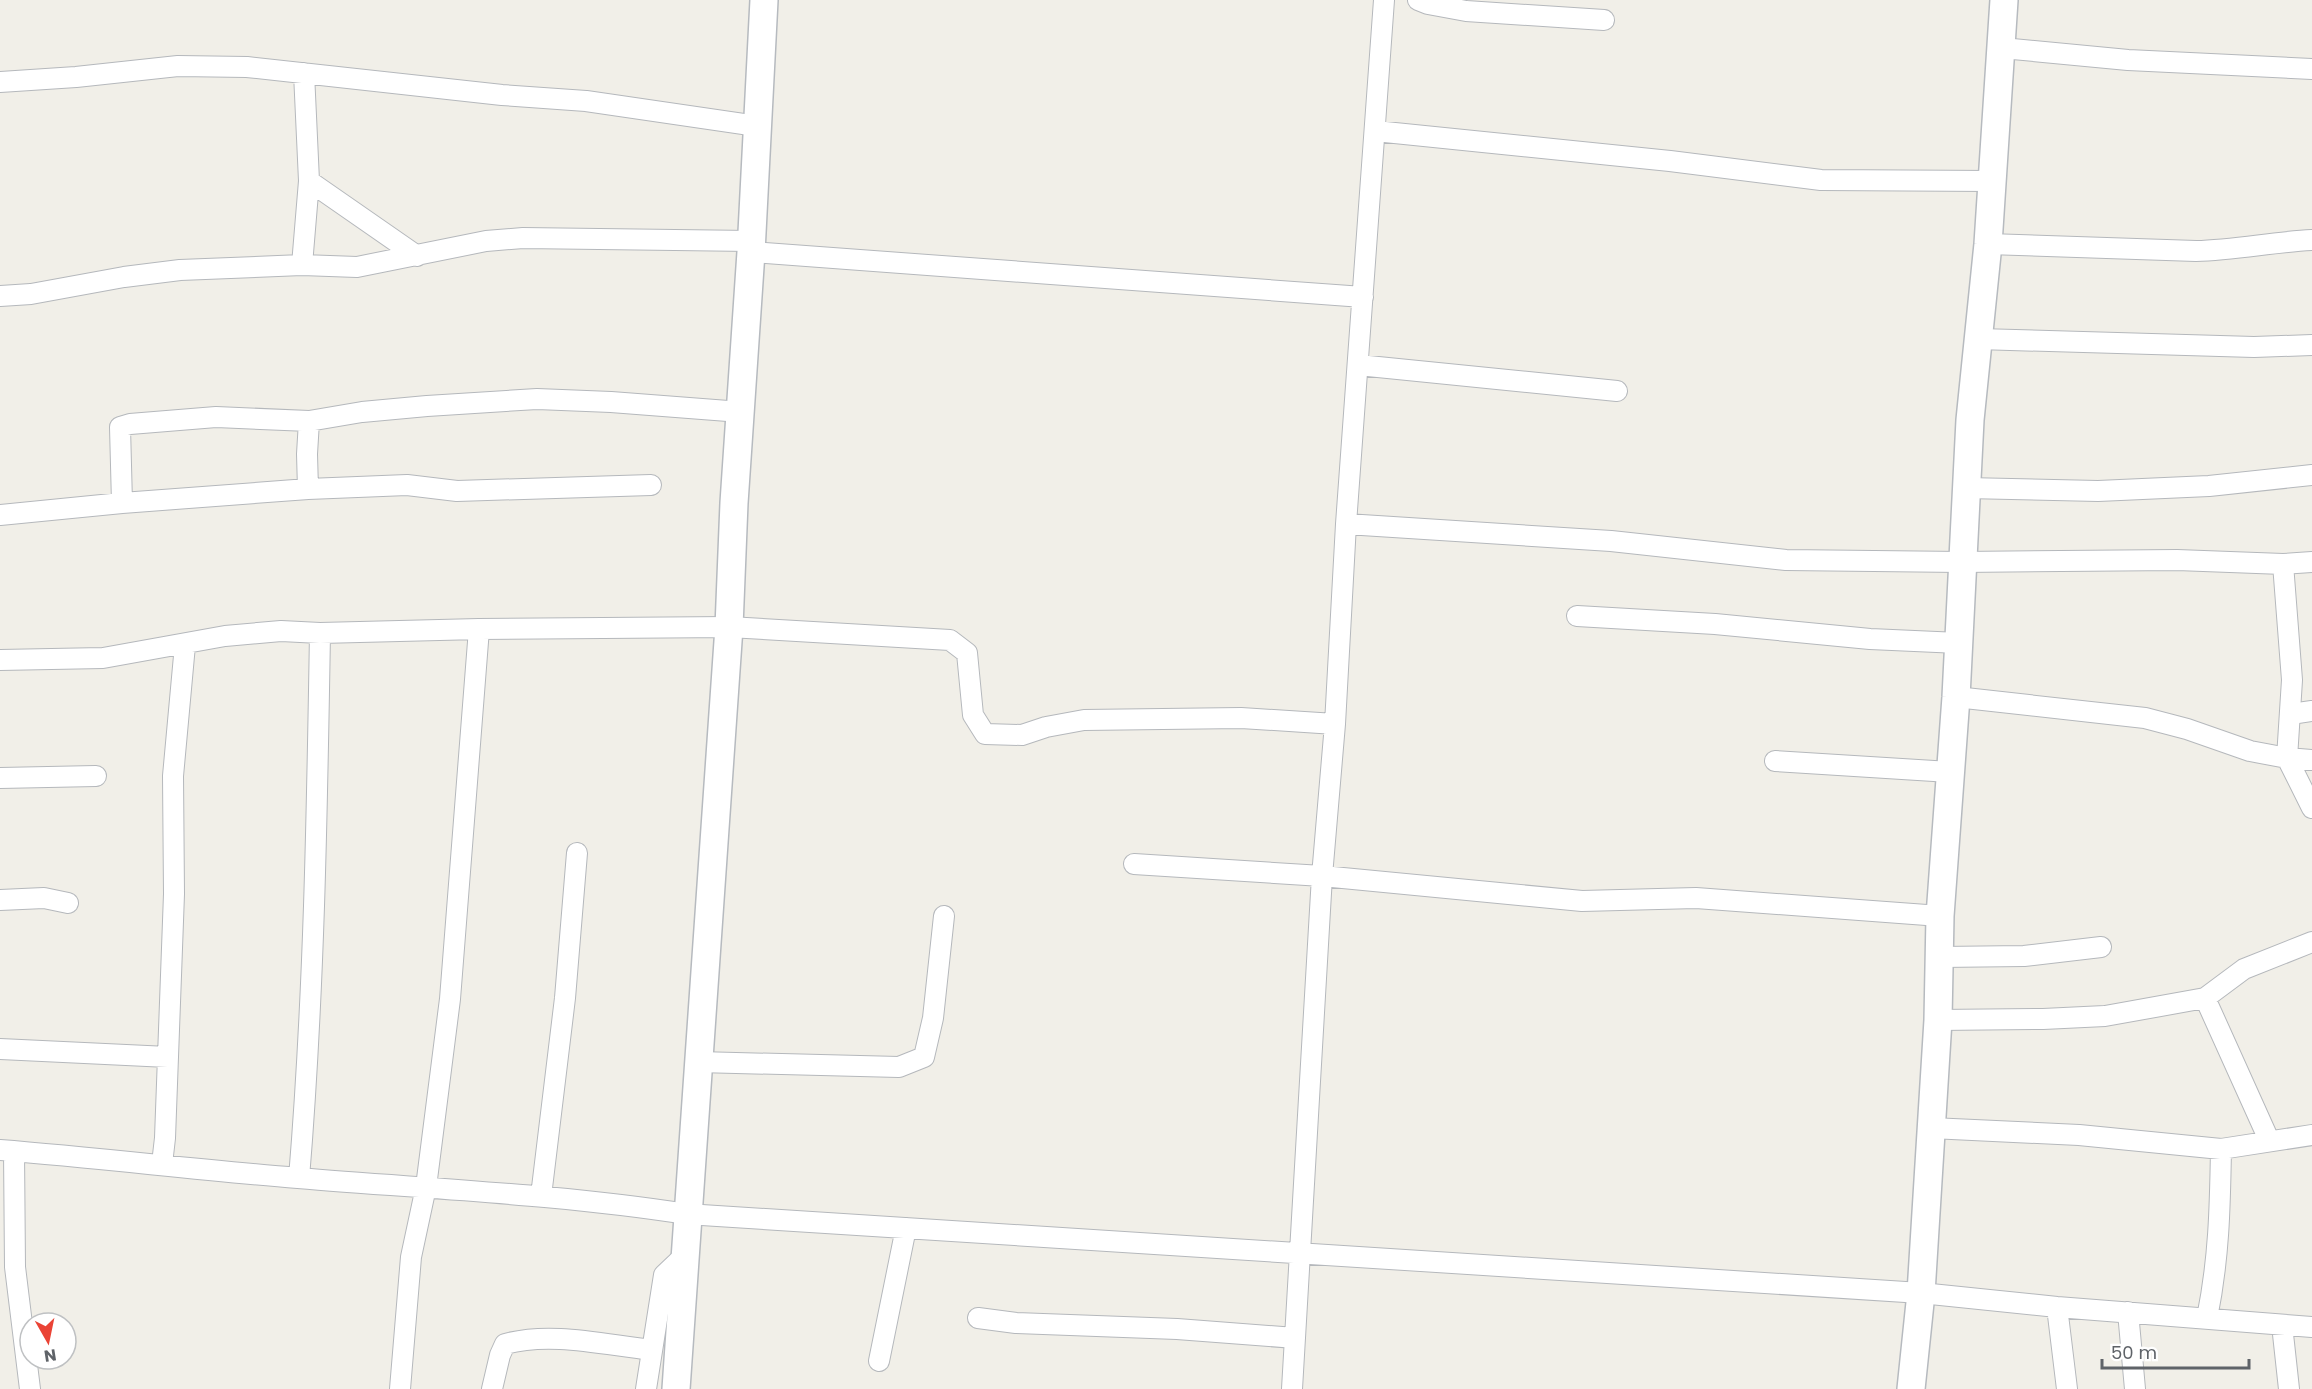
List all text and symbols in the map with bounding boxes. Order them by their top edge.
north arrow [18,1311,78,1371]
scale bar [2102,1332,2249,1370]
text: 50 m [2111,1340,2157,1365]
text: N [43,1343,58,1368]

